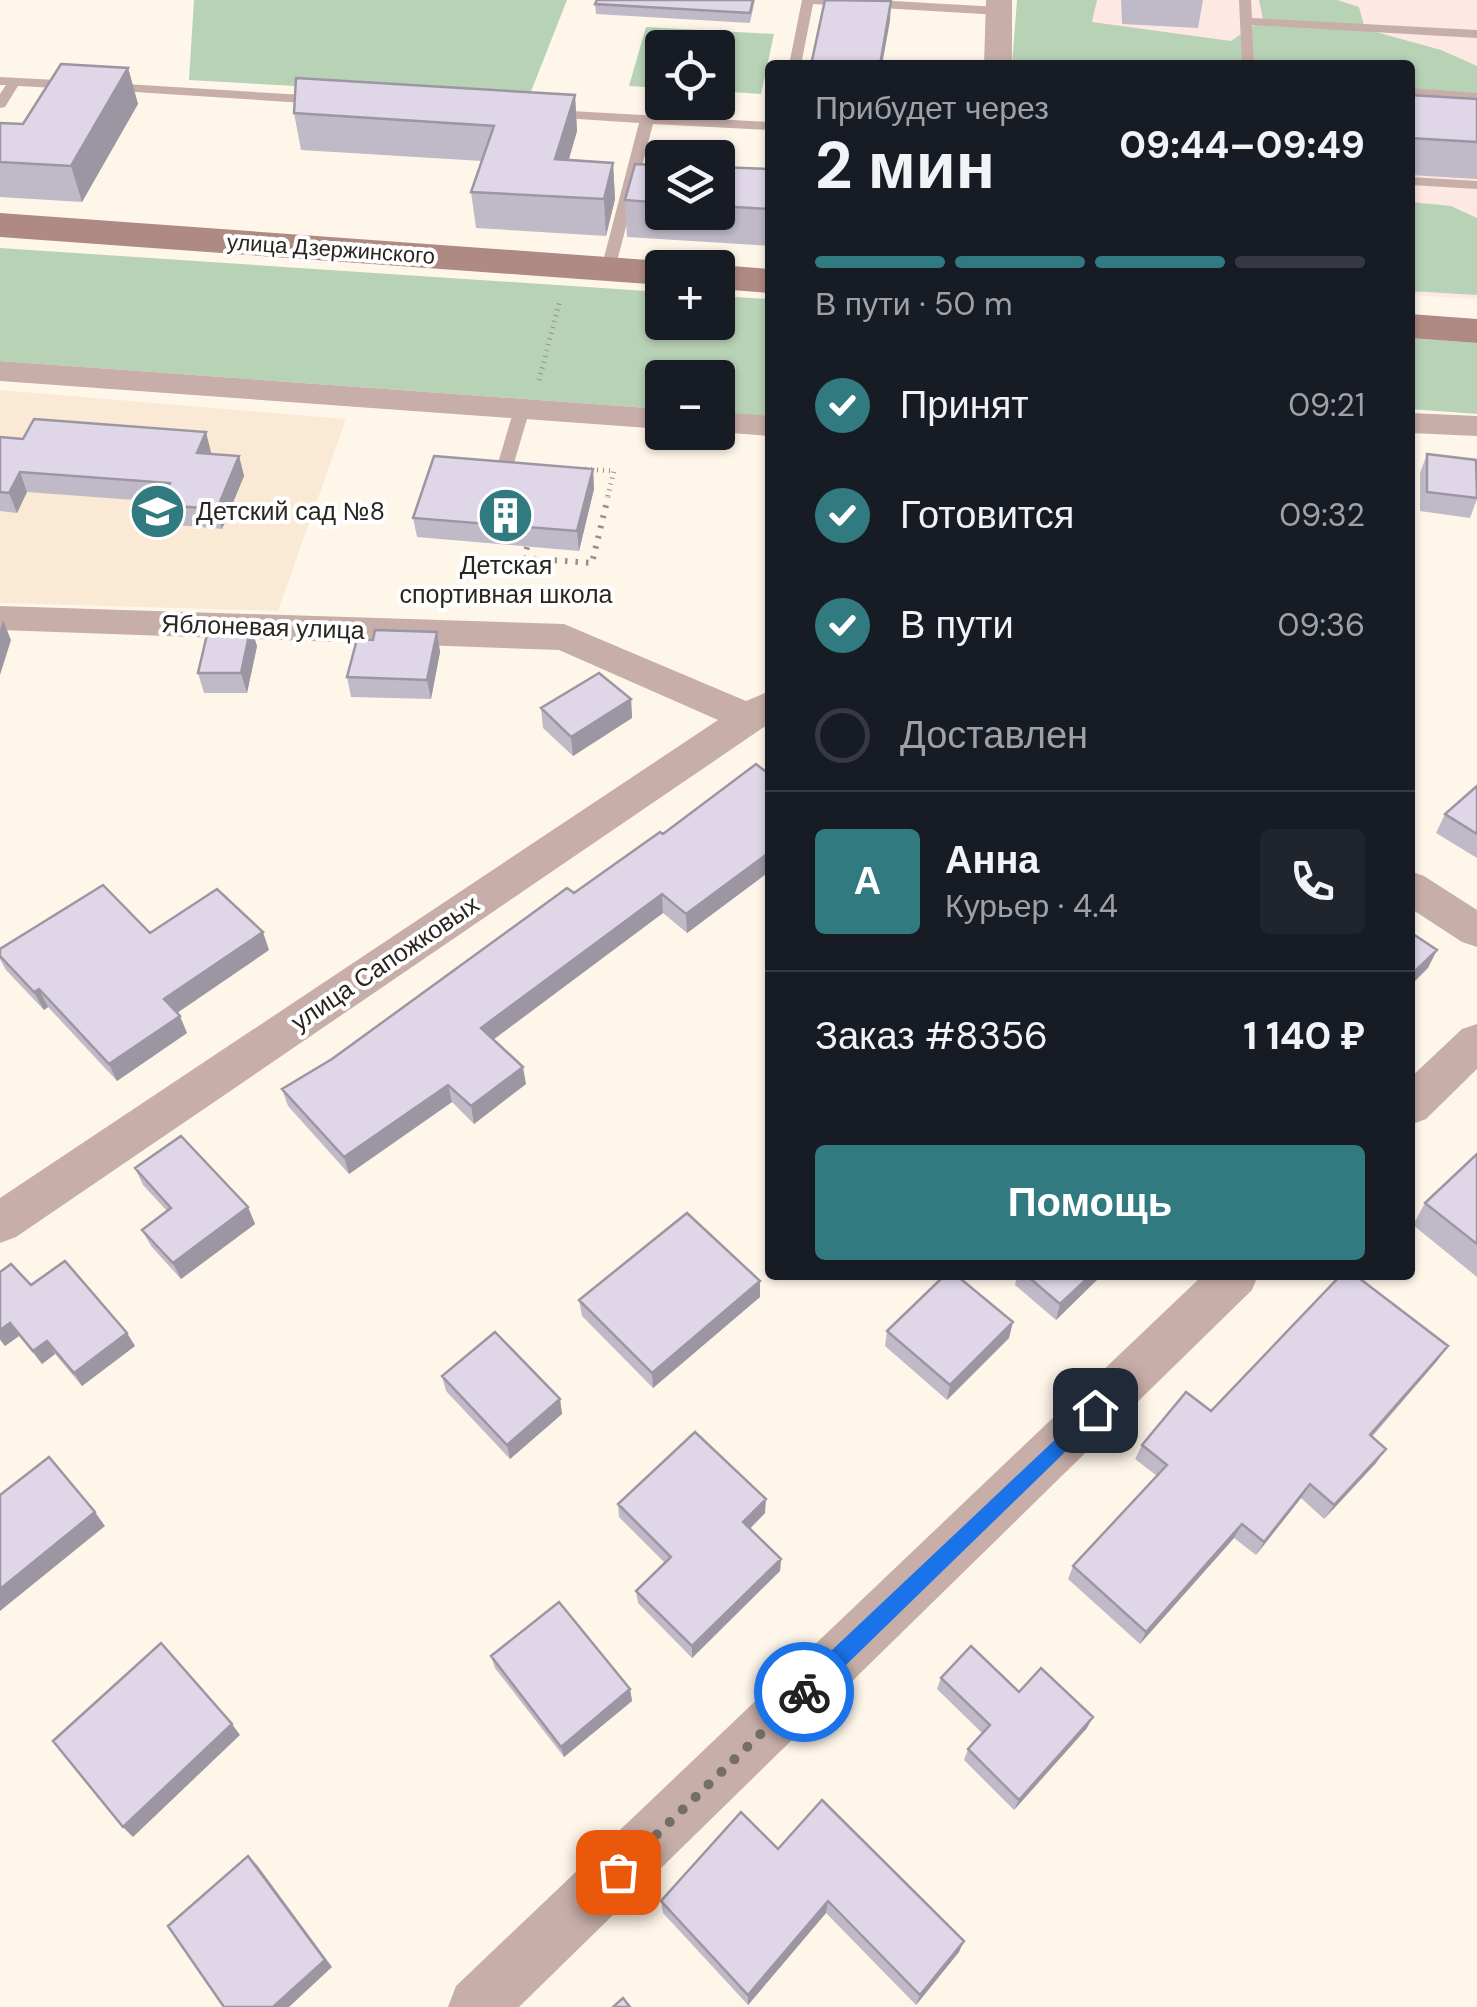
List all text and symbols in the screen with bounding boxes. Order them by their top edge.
map controls [645,30,735,450]
button: locate [645,30,735,120]
text: Прибудет через [815,87,1049,129]
text: 09:44–09:49 [1119,120,1365,170]
text: 2 мин [815,124,995,208]
button: layers [645,140,735,230]
street label: улица Дзержинского [226,227,436,271]
button: + [645,250,735,340]
text: В пути · 50 m [815,283,1013,325]
button: − [645,360,735,450]
icon: check [815,378,870,433]
text: Принят [900,380,1029,430]
text: 09:21 [1288,384,1365,426]
school or university icon: Детский сад №8 [127,481,187,541]
building icon: Детская спортивная школа [476,486,536,546]
icon: check [815,488,870,543]
text: Готовится [900,490,1074,540]
text: 09:32 [1279,494,1365,536]
place label: Детский сад №8 [196,495,385,528]
place label: Детская спортивная школа [399,549,613,611]
icon: check [815,598,870,653]
text: В пути [900,600,1014,650]
text: 09:36 [1278,604,1365,646]
street label: Яблоневая улица [161,607,365,647]
text: Доставлен [900,710,1088,760]
button: phone [1260,829,1365,934]
text: Анна [945,835,1039,885]
text: А [854,856,881,906]
text: Курьер · 4.4 [945,885,1118,927]
street label: улица Сапожковых [284,887,486,1038]
text: Заказ #8356 [815,1011,1048,1061]
text: 1 140 ₽ [1243,1011,1365,1061]
button: Помощь [815,1145,1365,1260]
pin [1053,1368,1138,1453]
icon: home [1068,1383,1123,1438]
courier [754,1642,854,1742]
icon: bike [777,1665,832,1720]
pin [576,1830,661,1915]
icon: bag [591,1845,646,1900]

